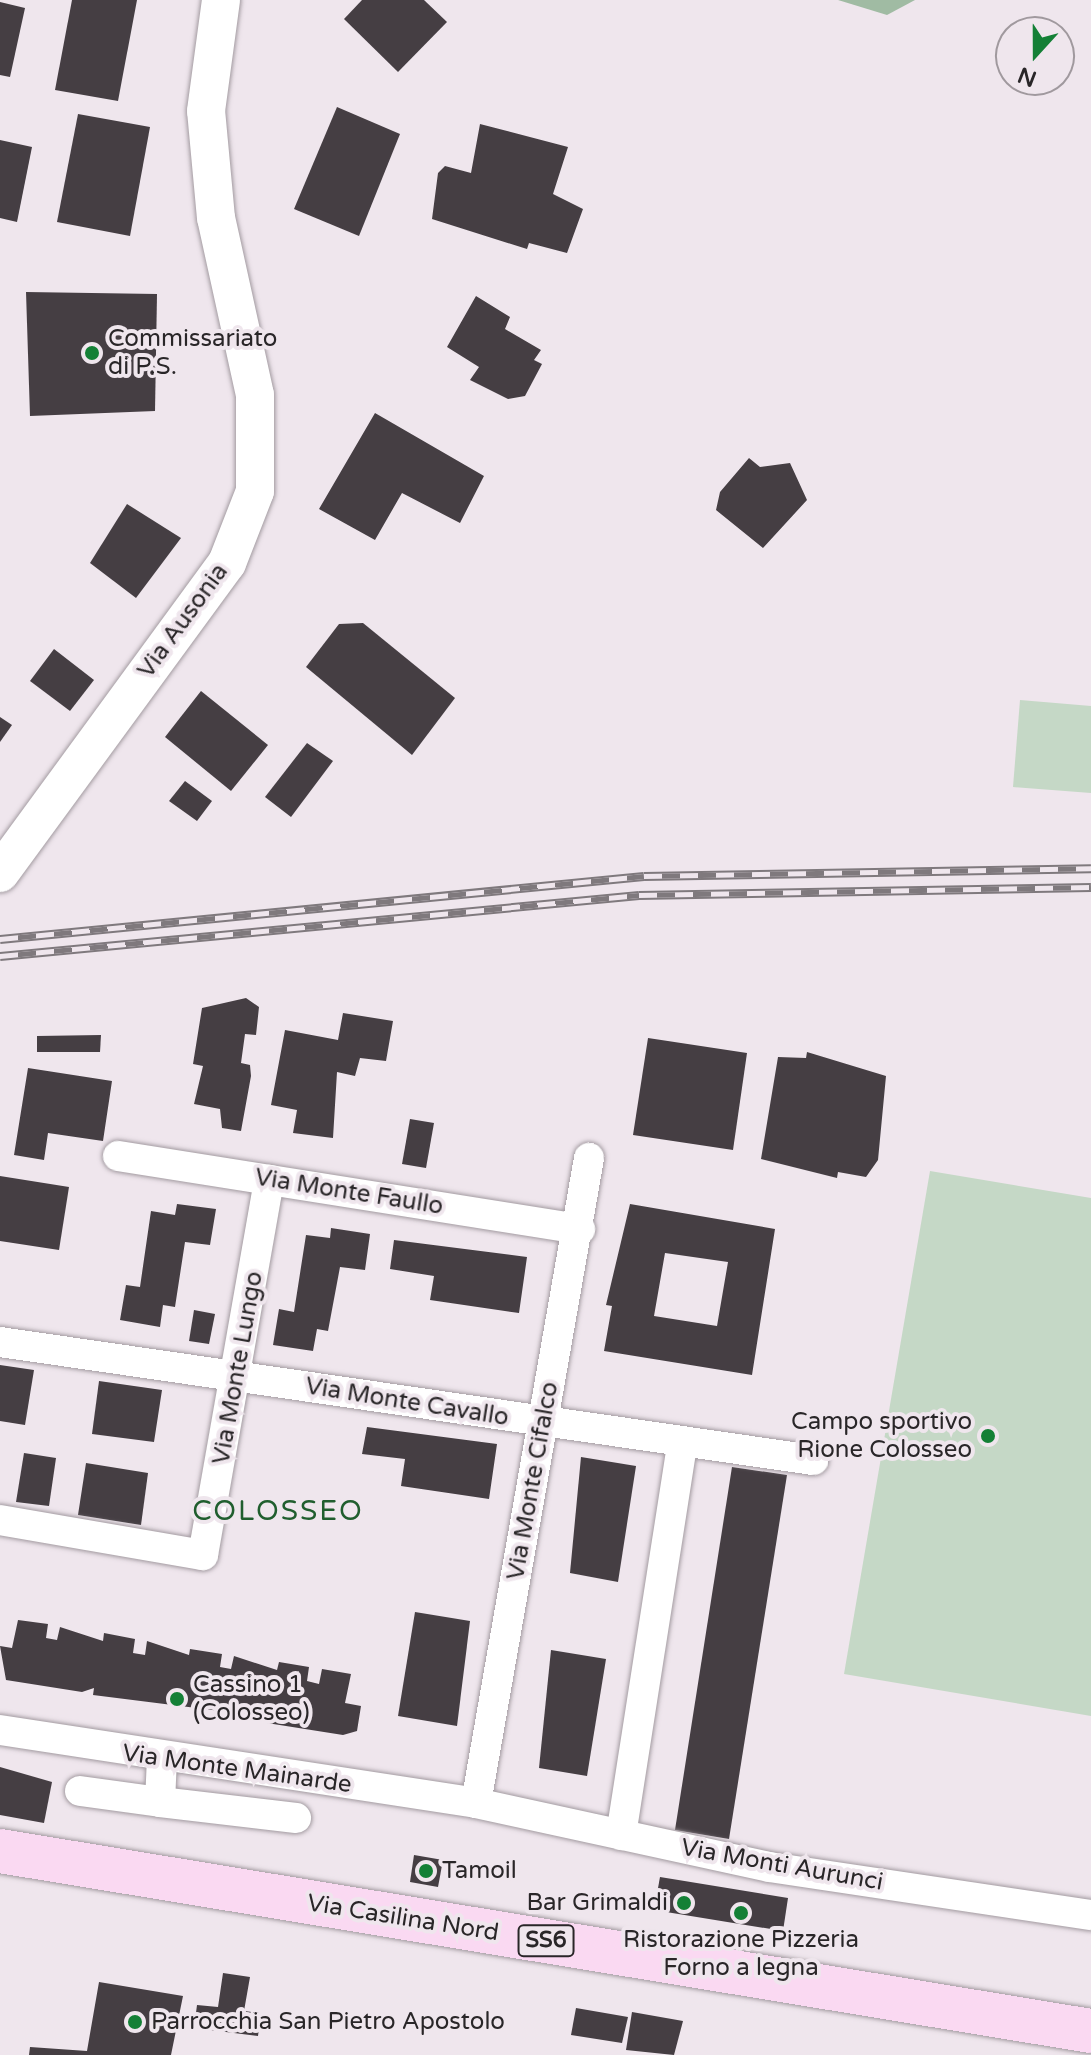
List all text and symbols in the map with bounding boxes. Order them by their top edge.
north arrow [995,16,1075,96]
text: N [1014,61,1040,92]
place label: Commissariato di P.S. [108,325,277,381]
marker: Commissariato di P.S. [83,344,101,362]
street label: Via Ausonia [132,558,234,684]
street label: Via Monte Faullo [253,1163,445,1221]
street label: Via Monte Lungo [207,1269,269,1467]
street label: Via Monte Cavallo [303,1372,511,1432]
street label: Via Monte Cifalco [501,1380,565,1582]
place label: Campo sportivo Rione Colosseo [791,1408,972,1464]
marker: Campo sportivo Rione Colosseo [979,1427,997,1445]
district label: COLOSSEO [192,1494,364,1528]
place label: Cassino 1 (Colosseo) [193,1671,310,1727]
marker: Cassino 1 (Colosseo) [168,1690,186,1708]
street label: Via Monte Mainarde [121,1739,353,1799]
street label: Via Monti Aurunci [679,1833,885,1897]
place label: Tamoil [442,1857,517,1885]
marker: Tamoil [417,1862,435,1880]
street label: Via Casilina Nord [305,1889,501,1947]
place label: Bar Grimaldi [526,1889,668,1917]
marker: Bar Grimaldi [675,1894,693,1912]
marker: Ristorazione Pizzeria Forno a legna [732,1904,750,1922]
road number: SS6 [516,1923,576,1959]
place label: Ristorazione Pizzeria Forno a legna [623,1926,859,1982]
place label: Parrocchia San Pietro Apostolo [151,2008,505,2036]
marker: Parrocchia San Pietro Apostolo [126,2013,144,2031]

